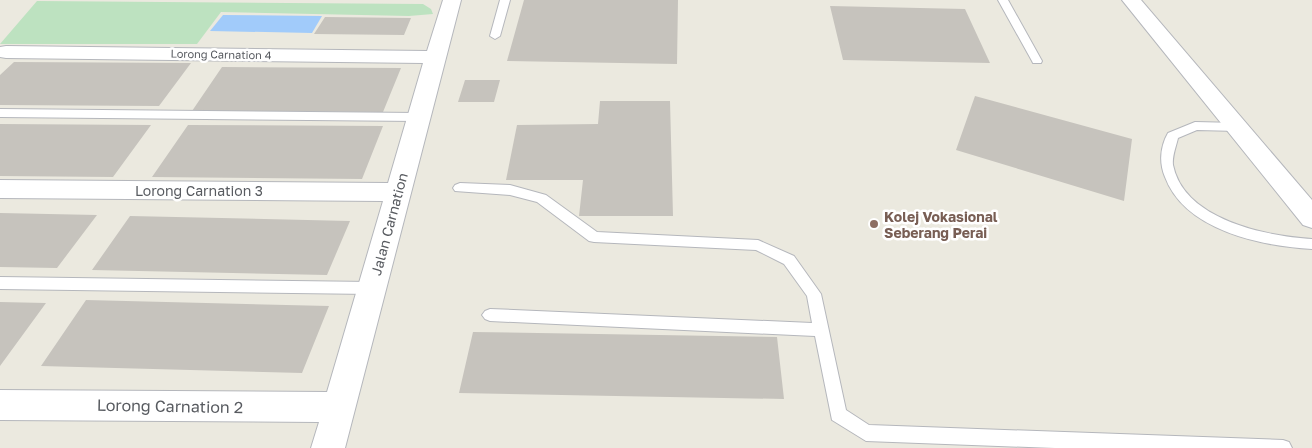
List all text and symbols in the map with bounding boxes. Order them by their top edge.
street label: Lorong Carnation 4 [170,47,272,61]
street label: Jalan Carnation [367,171,411,277]
street label: Lorong Carnation 3 [135,182,263,199]
place label: Kolej Vokasional Seberang Perai [884,208,998,241]
marker: Kolej Vokasional Seberang Perai [868,218,880,230]
street label: Lorong Carnation 2 [97,395,243,417]

